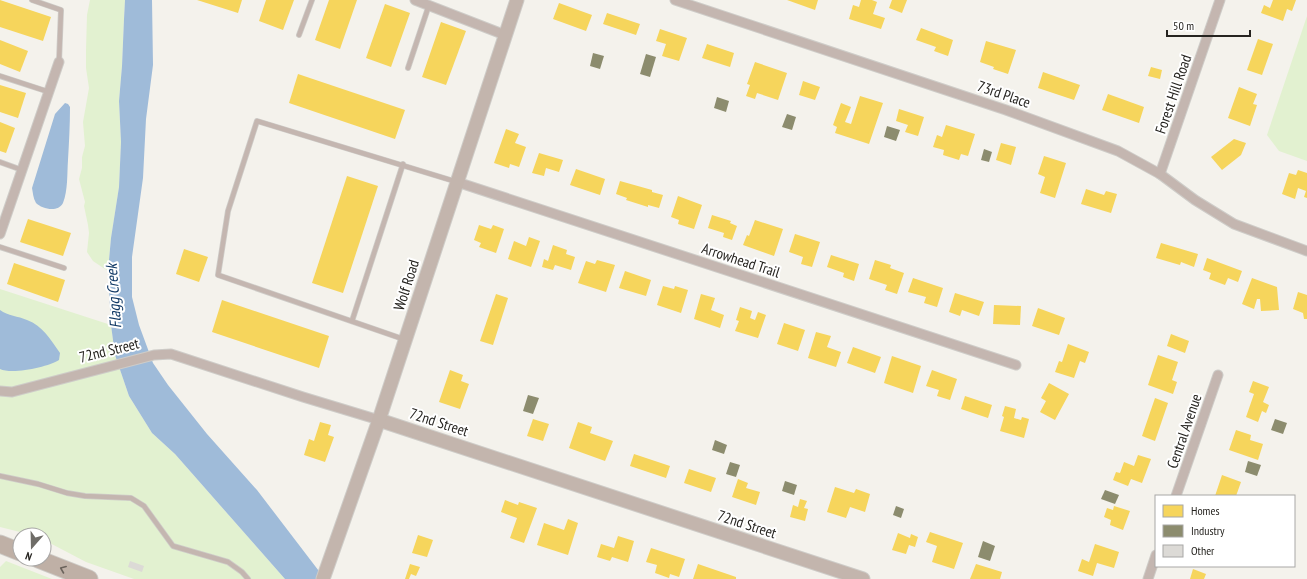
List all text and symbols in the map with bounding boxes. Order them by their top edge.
scale bar [1167,12,1250,38]
text: 50 m [1173,18,1194,33]
street label: Forest Hill Road [1151,52,1195,136]
street label: 73rd Place [975,76,1033,112]
street label: Arrowhead Trail [700,238,783,282]
street label: Wolf Road [389,257,423,313]
water label: Flagg Creek [101,261,125,329]
street label: 72nd Street [77,333,141,367]
street label: Central Avenue [1162,391,1206,471]
street label: 72nd Street [407,404,471,440]
legend [1155,495,1295,567]
text: Homes [1191,503,1219,518]
street label: 72nd Street [715,506,779,542]
text: Industry [1191,523,1225,538]
north arrow [12,527,52,567]
text: Other [1191,543,1215,558]
text: N [23,549,34,564]
one-way arrow [60,566,68,574]

